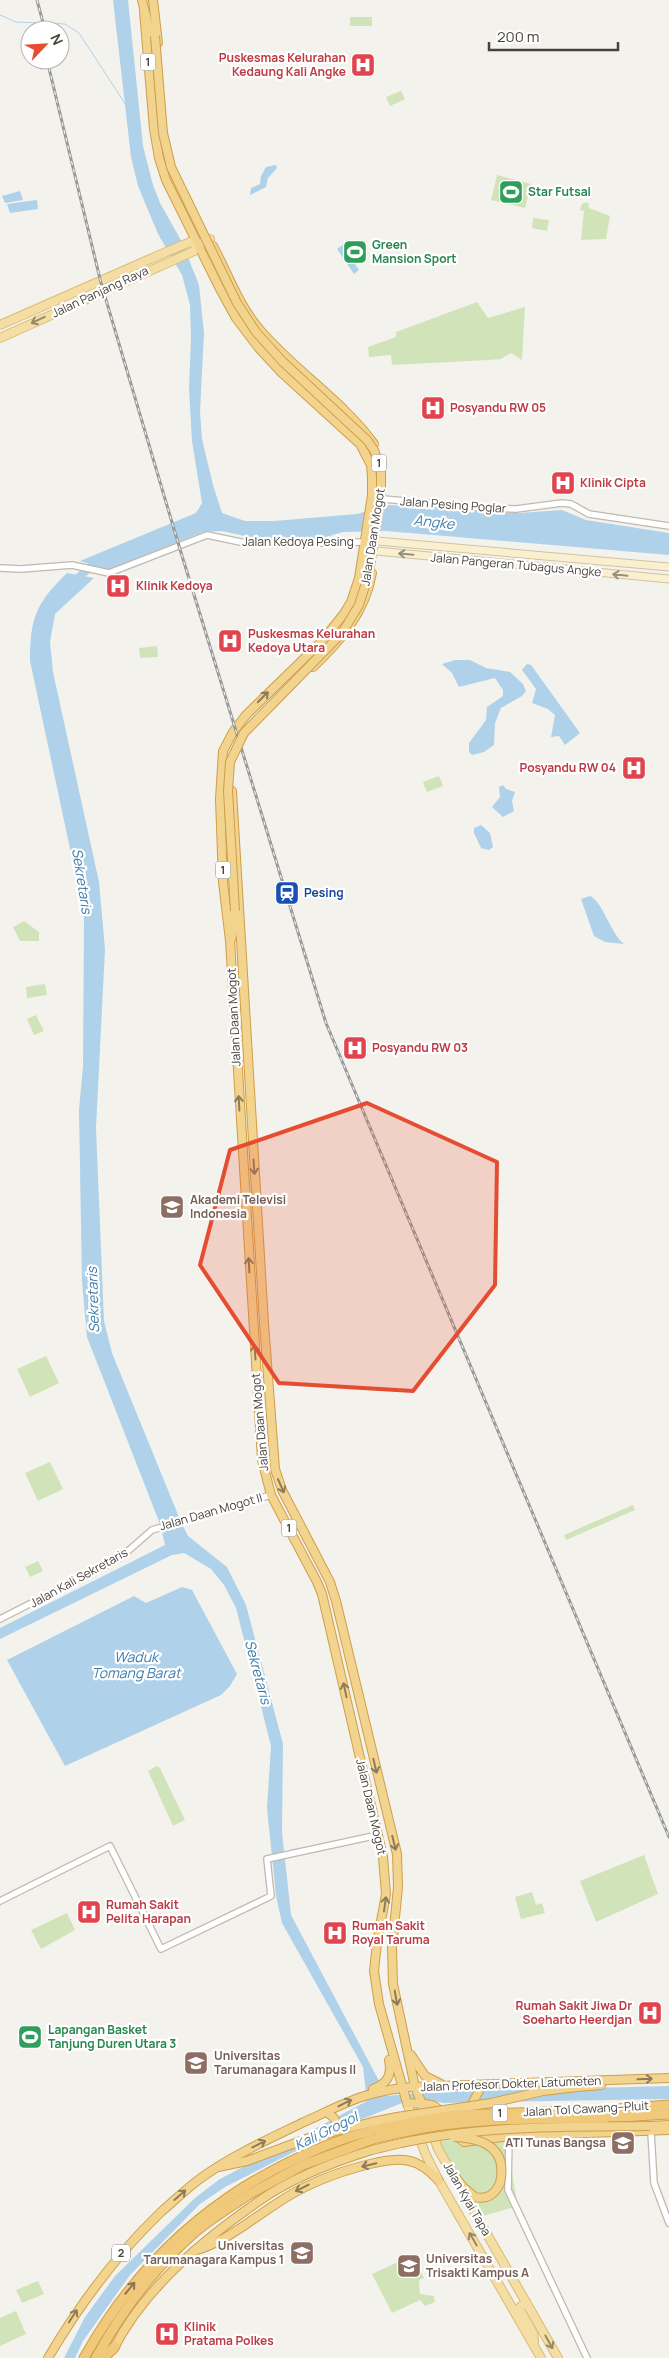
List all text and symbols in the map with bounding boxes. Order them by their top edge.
north arrow [20,20,70,70]
scale bar [489,20,618,52]
text: 200 m [497,26,540,47]
text: N [46,31,68,48]
place label: Puskesmas Kelurahan Kedaung Kali Angke [219,49,346,80]
hospital icon: Puskesmas Kelurahan Kedaung Kali Angke [350,52,376,78]
road number: 1 [140,54,156,70]
sports icon: Star Futsal [498,179,524,205]
place label: Star Futsal [528,183,591,200]
place label: Green Mansion Sport [372,236,457,267]
sports icon: Green Mansion Sport [342,239,368,265]
street label: Jalan Panjang Raya [49,262,151,321]
one-way arrow [31,316,46,326]
hospital icon: Posyandu RW 05 [420,395,446,421]
place label: Posyandu RW 05 [450,399,546,416]
road number: 1 [372,454,386,472]
hospital icon: Klinik Cipta [550,470,576,496]
place label: Klinik Cipta [580,474,646,491]
street label: Jalan Daan Mogot [356,487,389,587]
street label: Jalan Pesing Poglar [399,492,507,517]
water label: Angke [413,510,456,533]
street label: Jalan Kedoya Pesing [242,533,354,550]
street label: Jalan Pangeran Tubagus Angke [430,549,602,580]
one-way arrow [399,550,415,559]
one-way arrow [613,570,629,579]
hospital icon: Klinik Kedoya [105,573,131,599]
place label: Klinik Kedoya [136,577,213,594]
place label: Puskesmas Kelurahan Kedoya Utara [248,625,375,656]
hospital icon: Puskesmas Kelurahan Kedoya Utara [217,628,243,654]
one-way arrow [257,691,269,703]
hospital icon: Posyandu RW 04 [621,755,647,781]
place label: Posyandu RW 04 [520,759,616,776]
water label: Sekretaris [68,847,97,917]
road number: 1 [216,862,230,878]
station icon: Pesing [274,880,300,906]
place label: Pesing [304,884,344,901]
street label: Jalan Daan Mogot [222,967,245,1067]
hospital icon: Posyandu RW 03 [342,1035,368,1061]
place label: Posyandu RW 03 [372,1039,468,1056]
one-way arrow [235,1095,244,1111]
one-way arrow [250,1159,259,1175]
place label: Akademi Televisi Indonesia [190,1191,286,1222]
school or university icon: Akademi Televisi Indonesia [159,1194,185,1220]
one-way arrow [244,1257,253,1273]
water label: Sekretaris [82,1265,103,1333]
one-way arrow [250,1344,259,1360]
street label: Jalan Daan Mogot [247,1372,272,1472]
one-way arrow [276,1478,286,1493]
street label: Jalan Daan Mogot II [157,1489,264,1534]
road number: 1 [282,1520,296,1536]
street label: Jalan Kali Sekretaris [27,1544,131,1612]
water label: Sekretaris [241,1638,277,1708]
water label: Waduk Tomang Barat [91,1647,182,1682]
one-way arrow [339,1683,349,1699]
street label: Jalan Daan Mogot [352,1757,391,1857]
one-way arrow [371,1757,380,1773]
one-way arrow [390,1835,399,1851]
place label: Rumah Sakit Pelita Harapan [106,1896,191,1927]
one-way arrow [380,1896,390,1912]
hospital icon: Rumah Sakit Pelita Harapan [76,1899,102,1925]
place label: Rumah Sakit Royal Taruma [352,1917,430,1948]
hospital icon: Rumah Sakit Royal Taruma [322,1920,348,1946]
one-way arrow [391,1990,401,2006]
place label: Rumah Sakit Jiwa Dr Soeharto Heerdjan [516,1997,632,2028]
hospital icon: Rumah Sakit Jiwa Dr Soeharto Heerdjan [637,2000,663,2026]
place label: Lapangan Basket Tanjung Duren Utara 3 [48,2021,176,2052]
sports icon: Lapangan Basket Tanjung Duren Utara 3 [17,2024,43,2050]
place label: Universitas Tarumanagara Kampus II [214,2047,356,2078]
school or university icon: Universitas Tarumanagara Kampus II [183,2050,209,2076]
street label: Jalan Profesor Dokter Latumeten [420,2072,602,2095]
one-way arrow [636,2074,652,2084]
street label: Jalan Tol Cawang–Pluit [523,2097,649,2120]
one-way arrow [337,2098,352,2108]
road number: 1 [492,2104,508,2122]
water label: Kali Grogol [291,2106,362,2154]
school or university icon: ATI Tunas Bangsa [610,2130,636,2156]
place label: ATI Tunas Bangsa [505,2134,606,2151]
one-way arrow [252,2139,267,2149]
street label: Jalan Kyai Tapa [439,2159,495,2239]
one-way arrow [361,2161,377,2170]
one-way arrow [294,2183,309,2193]
one-way arrow [174,2189,187,2201]
one-way arrow [467,2233,477,2247]
place label: Universitas Tarumanagara Kampus 1 [143,2237,284,2268]
school or university icon: Universitas Tarumanagara Kampus 1 [289,2240,315,2266]
road number: 2 [112,2244,130,2262]
place label: Universitas Trisakti Kampus A [426,2250,529,2281]
school or university icon: Universitas Trisakti Kampus A [396,2253,422,2279]
one-way arrow [124,2282,135,2295]
one-way arrow [68,2310,78,2324]
place label: Klinik Pratama Polkes [184,2318,274,2349]
hospital icon: Klinik Pratama Polkes [154,2321,180,2347]
one-way arrow [544,2334,554,2349]

